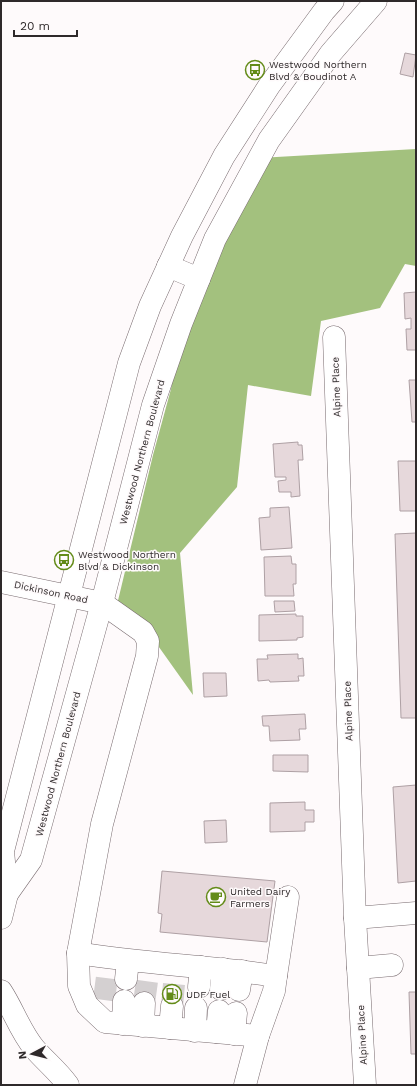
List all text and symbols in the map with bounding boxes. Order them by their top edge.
scale bar [14,12,77,38]
text: 20 m [20,19,50,33]
bus stop icon: Westwood Northern Blvd & Boudinot A [244,59,266,81]
place label: Westwood Northern Blvd & Boudinot A [269,59,367,82]
street label: Alpine Place [329,357,343,417]
street label: Westwood Northern Boulevard [117,378,167,526]
bus stop icon: Westwood Northern Blvd & Dickinson [53,549,75,571]
place label: Westwood Northern Blvd & Dickinson [78,549,176,572]
street label: Dickinson Road [13,579,89,605]
street label: Alpine Place [341,681,355,741]
street label: Westwood Northern Boulevard [33,690,83,838]
cafe icon: United Dairy Farmers [205,886,227,908]
place label: United Dairy Farmers [230,886,291,909]
fuel station icon: UDF Fuel [161,983,183,1005]
place label: UDF Fuel [186,989,230,1000]
street label: Alpine Place [355,1004,369,1065]
north arrow [12,1034,52,1074]
text: N [16,1050,30,1060]

